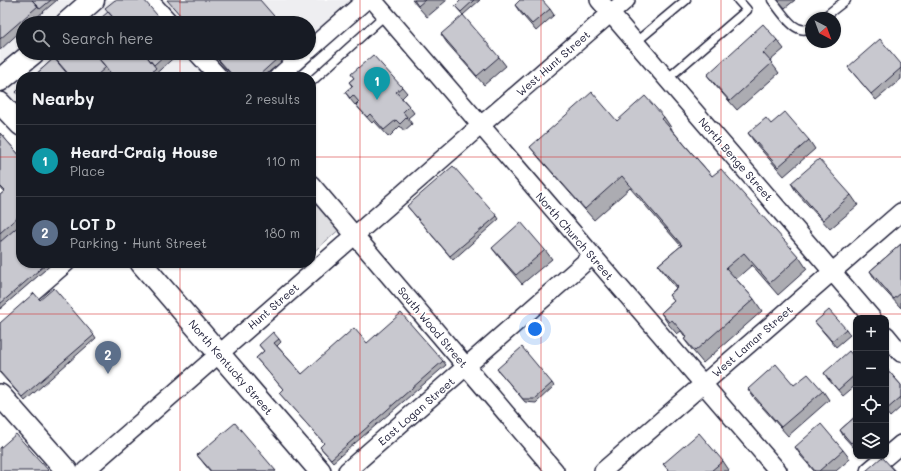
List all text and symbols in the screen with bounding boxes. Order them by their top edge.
north arrow [805,12,841,48]
search box [16,16,316,60]
icon: search [30,27,52,49]
street label: West Hunt Street [513,27,593,99]
text: Search here [62,28,153,48]
pin: 1 [364,67,390,100]
text: Nearby [32,87,94,109]
text: 2 results [245,90,300,107]
street label: North Benge Street [696,114,777,204]
text: Heard-Craig House [70,142,218,162]
text: 1 [42,152,48,169]
text: 110 m [266,152,300,169]
text: Place [70,162,105,179]
street label: North Church Street [533,189,617,283]
text: LOT D [70,214,116,234]
text: 2 [41,224,49,241]
text: 180 m [264,224,300,241]
text: Parking · Hunt Street [70,234,207,251]
street label: Hunt Street [244,279,302,332]
street label: South Wood Street [395,283,471,371]
street label: West Lamar Street [708,302,796,380]
map controls [853,315,889,459]
button: + [853,315,889,351]
street label: North Kentucky Street [185,316,277,418]
your location [525,319,545,339]
pin: 2 [95,341,121,374]
button: − [853,351,889,387]
street label: East Logan Street [374,373,458,448]
button: locate [853,387,889,423]
button: layers [853,423,889,459]

